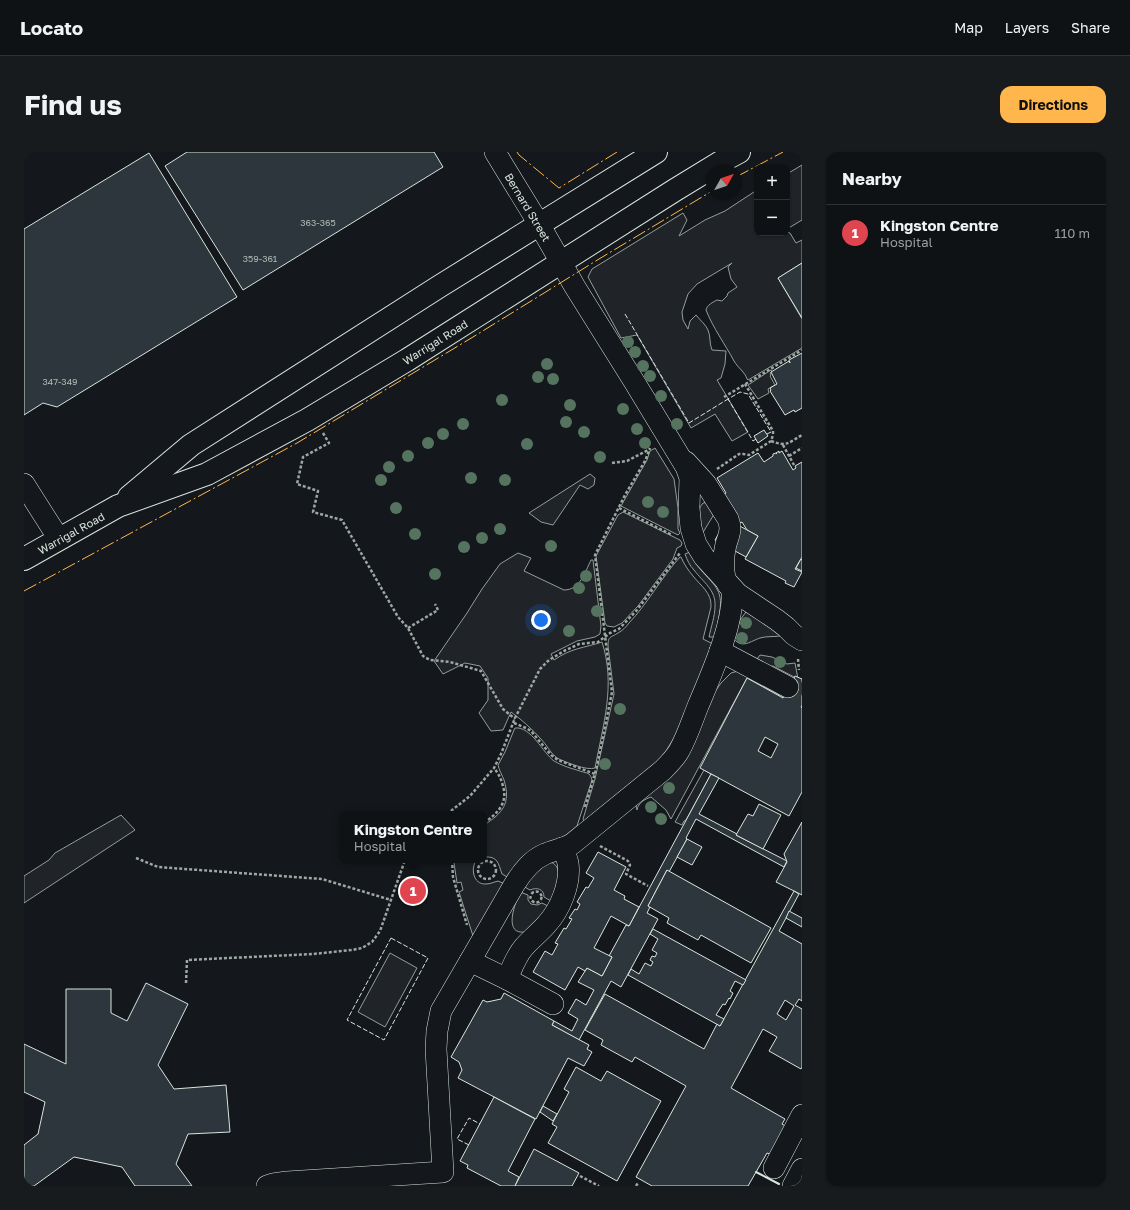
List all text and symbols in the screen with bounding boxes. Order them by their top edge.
text: Locato [20,16,83,39]
text: Map [954,19,983,36]
text: Layers [1005,19,1049,36]
text: Share [1071,19,1110,36]
button: Directions [1000,86,1106,123]
text: Find us [24,88,122,121]
north arrow [706,164,742,200]
map controls [754,164,790,236]
button: + [754,164,790,200]
text: Nearby [842,168,902,189]
street label: Bernard Street [503,171,553,243]
button: − [754,200,790,236]
text: Kingston Centre [880,216,998,234]
house number: 363-365 [300,217,336,228]
text: 1 [852,225,858,241]
text: 110 m [1055,225,1090,241]
text: Hospital [880,234,933,250]
house number: 359-361 [243,253,278,264]
street label: Warrigal Road [400,317,470,367]
house number: 347-349 [42,376,78,387]
street label: Warrigal Road [35,509,107,557]
your location [531,610,551,630]
popup [339,811,487,863]
text: Kingston Centre [354,820,472,838]
text: Hospital [354,838,407,854]
pin: 1 [400,876,426,906]

